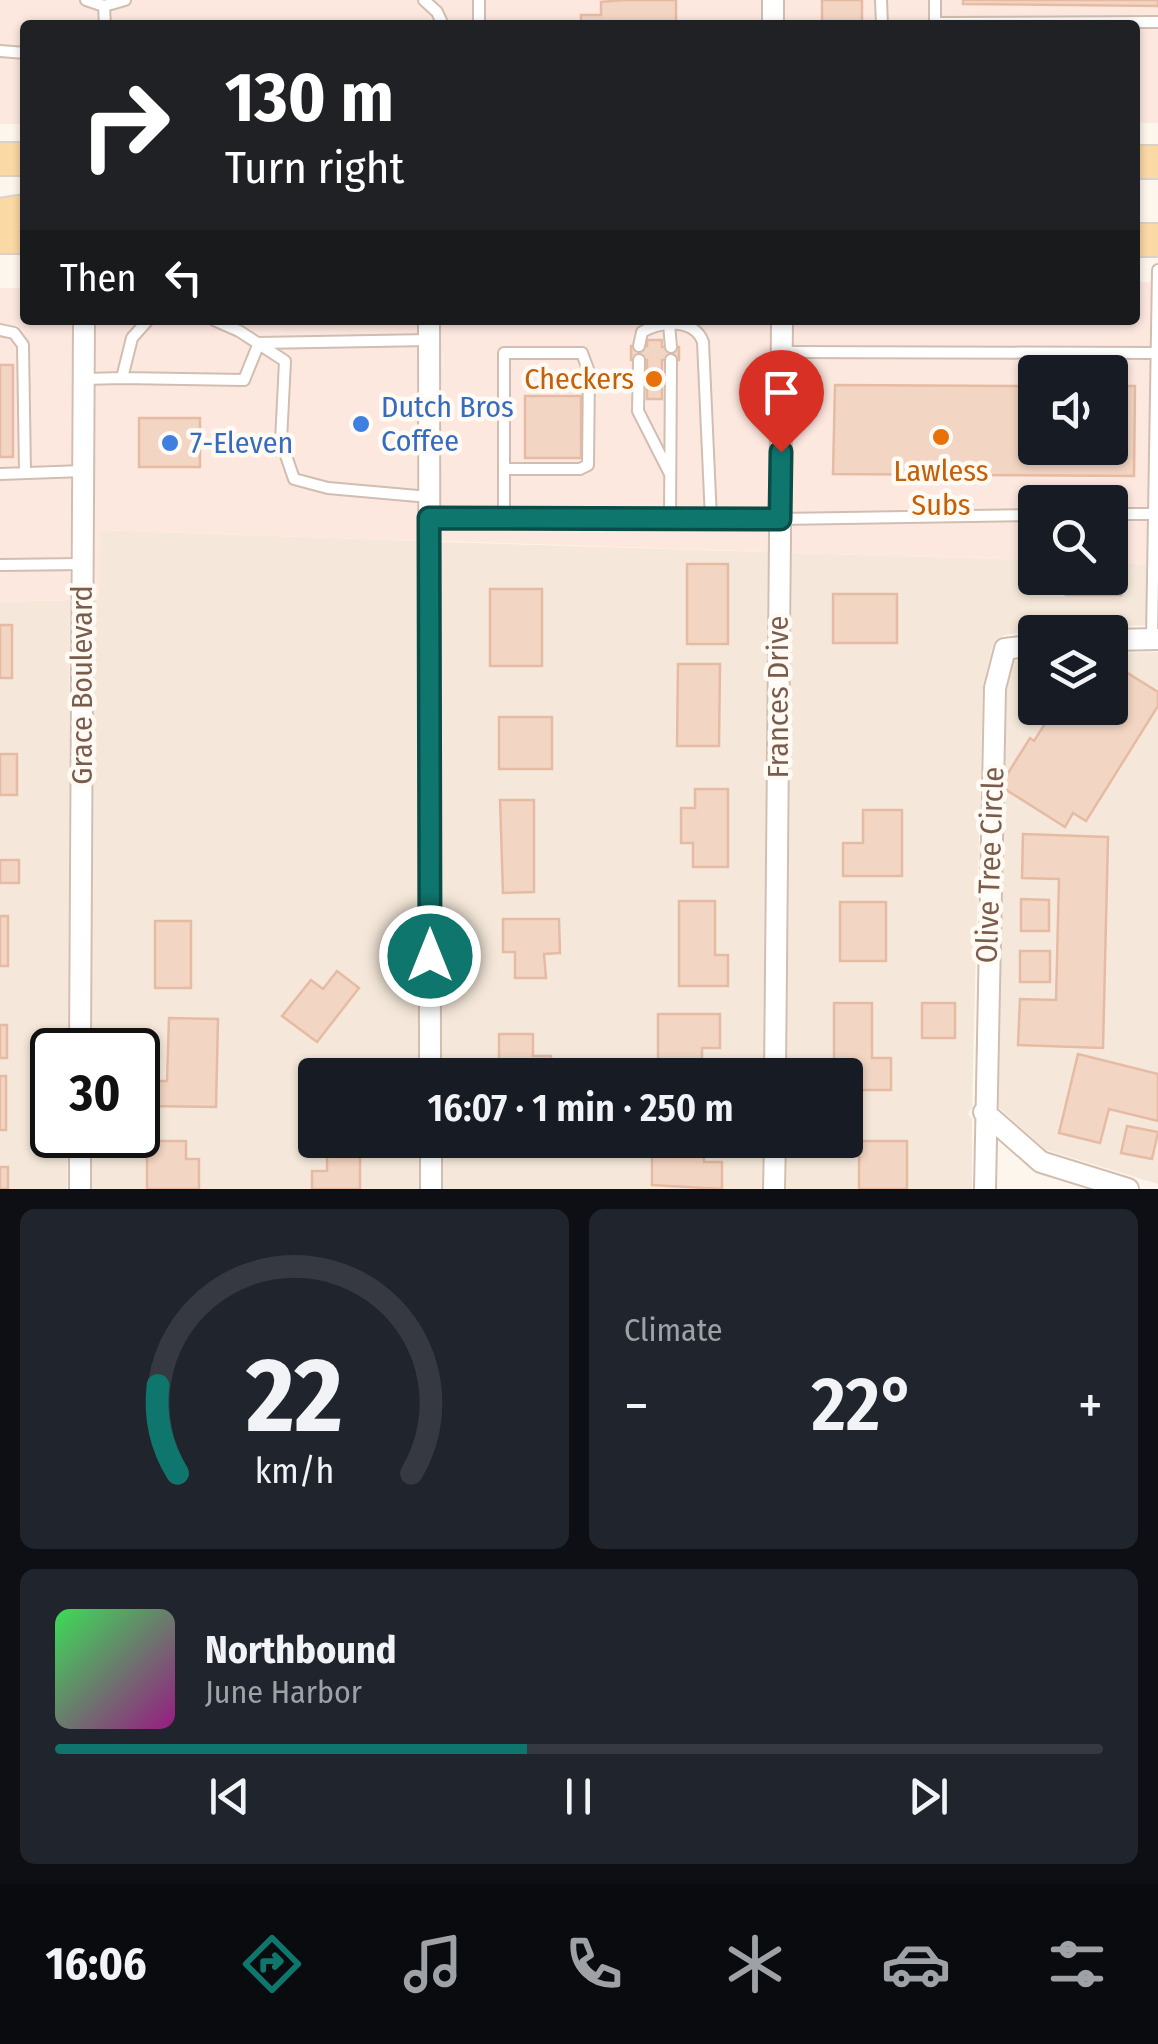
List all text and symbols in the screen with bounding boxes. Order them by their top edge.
text: 130 m [225,56,394,140]
icon: right [60,60,190,190]
text: Turn right [225,141,404,195]
icon: left [156,250,211,305]
text: Then [60,255,136,301]
pin [739,350,824,453]
map controls [1018,355,1128,725]
button: sound [1018,355,1128,465]
place label: Checkers [524,361,634,397]
icon: arrive [754,365,809,420]
marker: Checkers [643,368,665,390]
place label: Dutch Bros Coffee [381,389,514,459]
marker: Dutch Bros Coffee [350,413,372,435]
place label: 7-Eleven [190,425,293,461]
marker: Lawless Subs [930,426,952,448]
marker: 7-Eleven [159,432,181,454]
place label: Lawless Subs [893,453,989,523]
button: search [1018,485,1128,595]
street label: Grace Boulevard [64,585,100,785]
button: layers [1018,615,1128,725]
street label: Frances Drive [760,616,796,778]
street label: Olive Tree Circle [969,766,1011,964]
position arrow [378,904,482,1008]
speed limit sign: 30 [30,1028,160,1158]
text: 16:07 · 1 min · 250 m [427,1085,734,1131]
text: Climate [624,1311,723,1349]
text: 22 [245,1334,343,1459]
text: 22° [811,1360,915,1450]
text: − [624,1373,649,1439]
text: + [1078,1373,1103,1439]
text: km/h [255,1450,334,1492]
text: Northbound [205,1627,397,1673]
text: June Harbor [205,1673,362,1711]
icon: previous [202,1769,257,1824]
icon: pause [551,1769,606,1824]
icon: next [901,1769,956,1824]
icon: directions [237,1929,307,1999]
icon: music [398,1929,468,1999]
icon: phone [559,1929,629,1999]
icon: climate [720,1929,790,1999]
icon: car [881,1929,951,1999]
icon: filters [1042,1929,1112,1999]
text: 16:06 [46,1937,146,1991]

